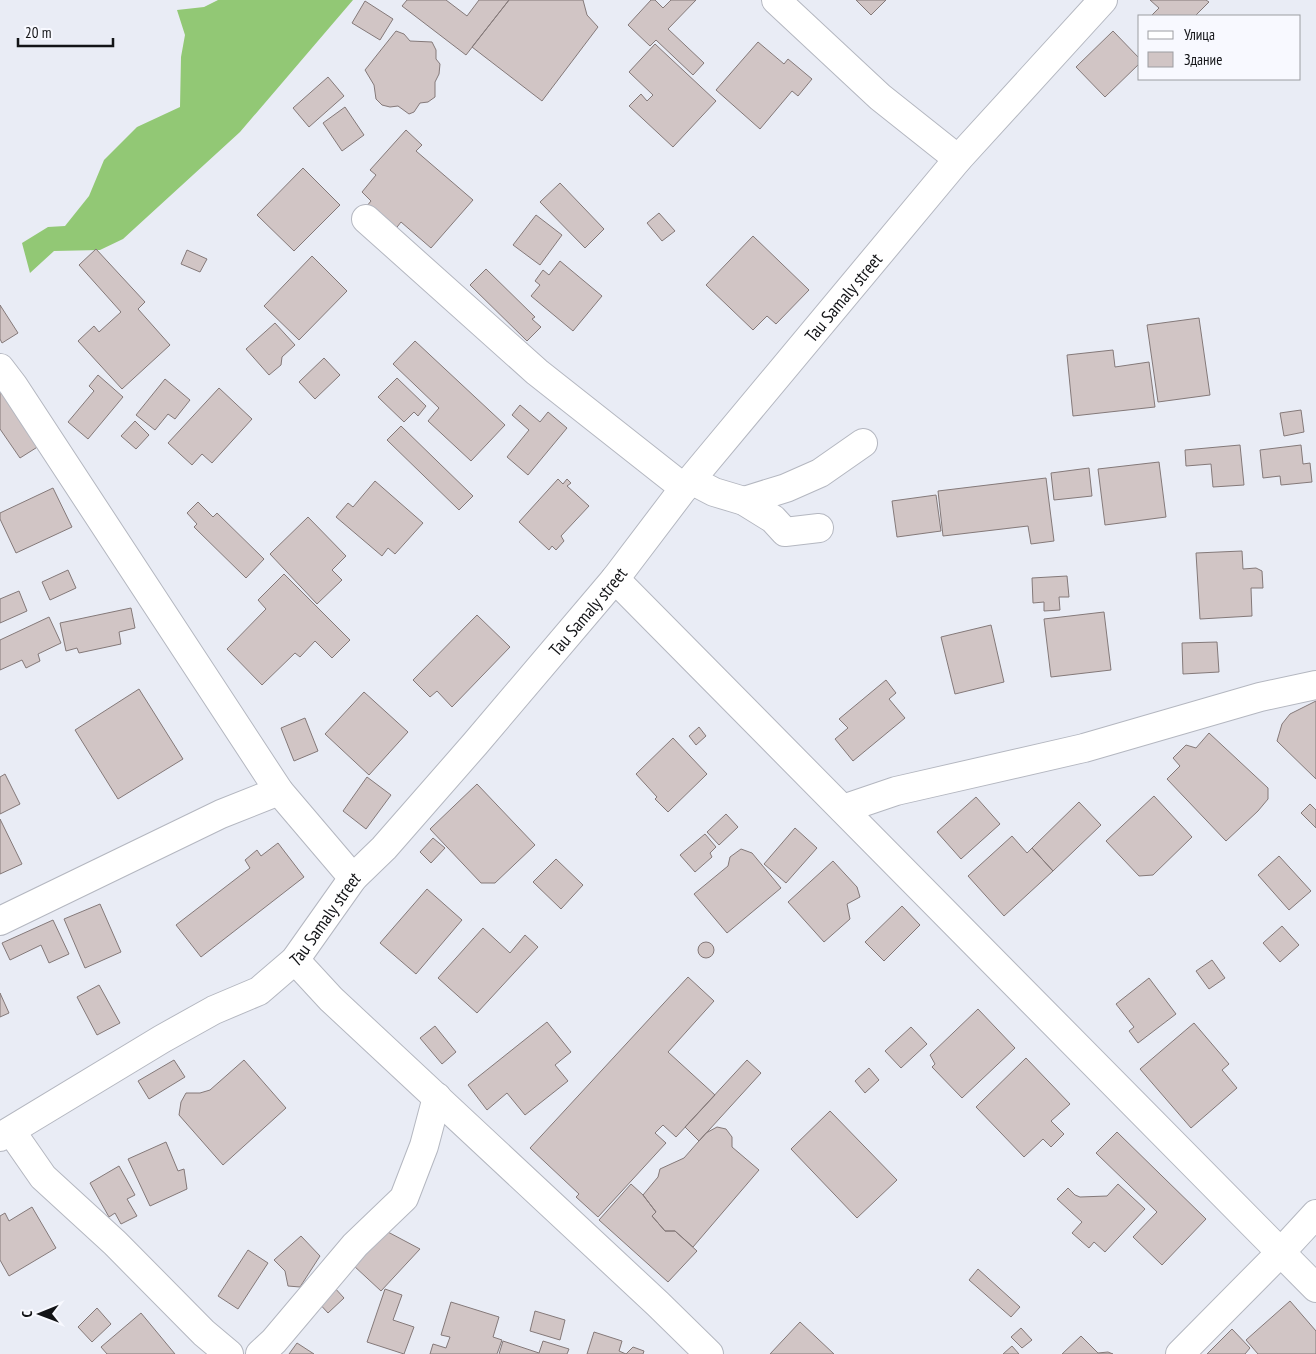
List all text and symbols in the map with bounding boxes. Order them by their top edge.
scale bar [18,15,112,47]
legend [1138,15,1301,80]
text: 20 m [25,23,51,42]
text: Улица [1184,25,1215,44]
text: Здание [1184,50,1222,69]
street label: Tau Samaly street [799,248,887,346]
street label: Tau Samaly street [543,562,632,660]
street label: Tau Samaly street [285,866,365,971]
north arrow [15,1289,65,1339]
text: С [18,1310,36,1318]

